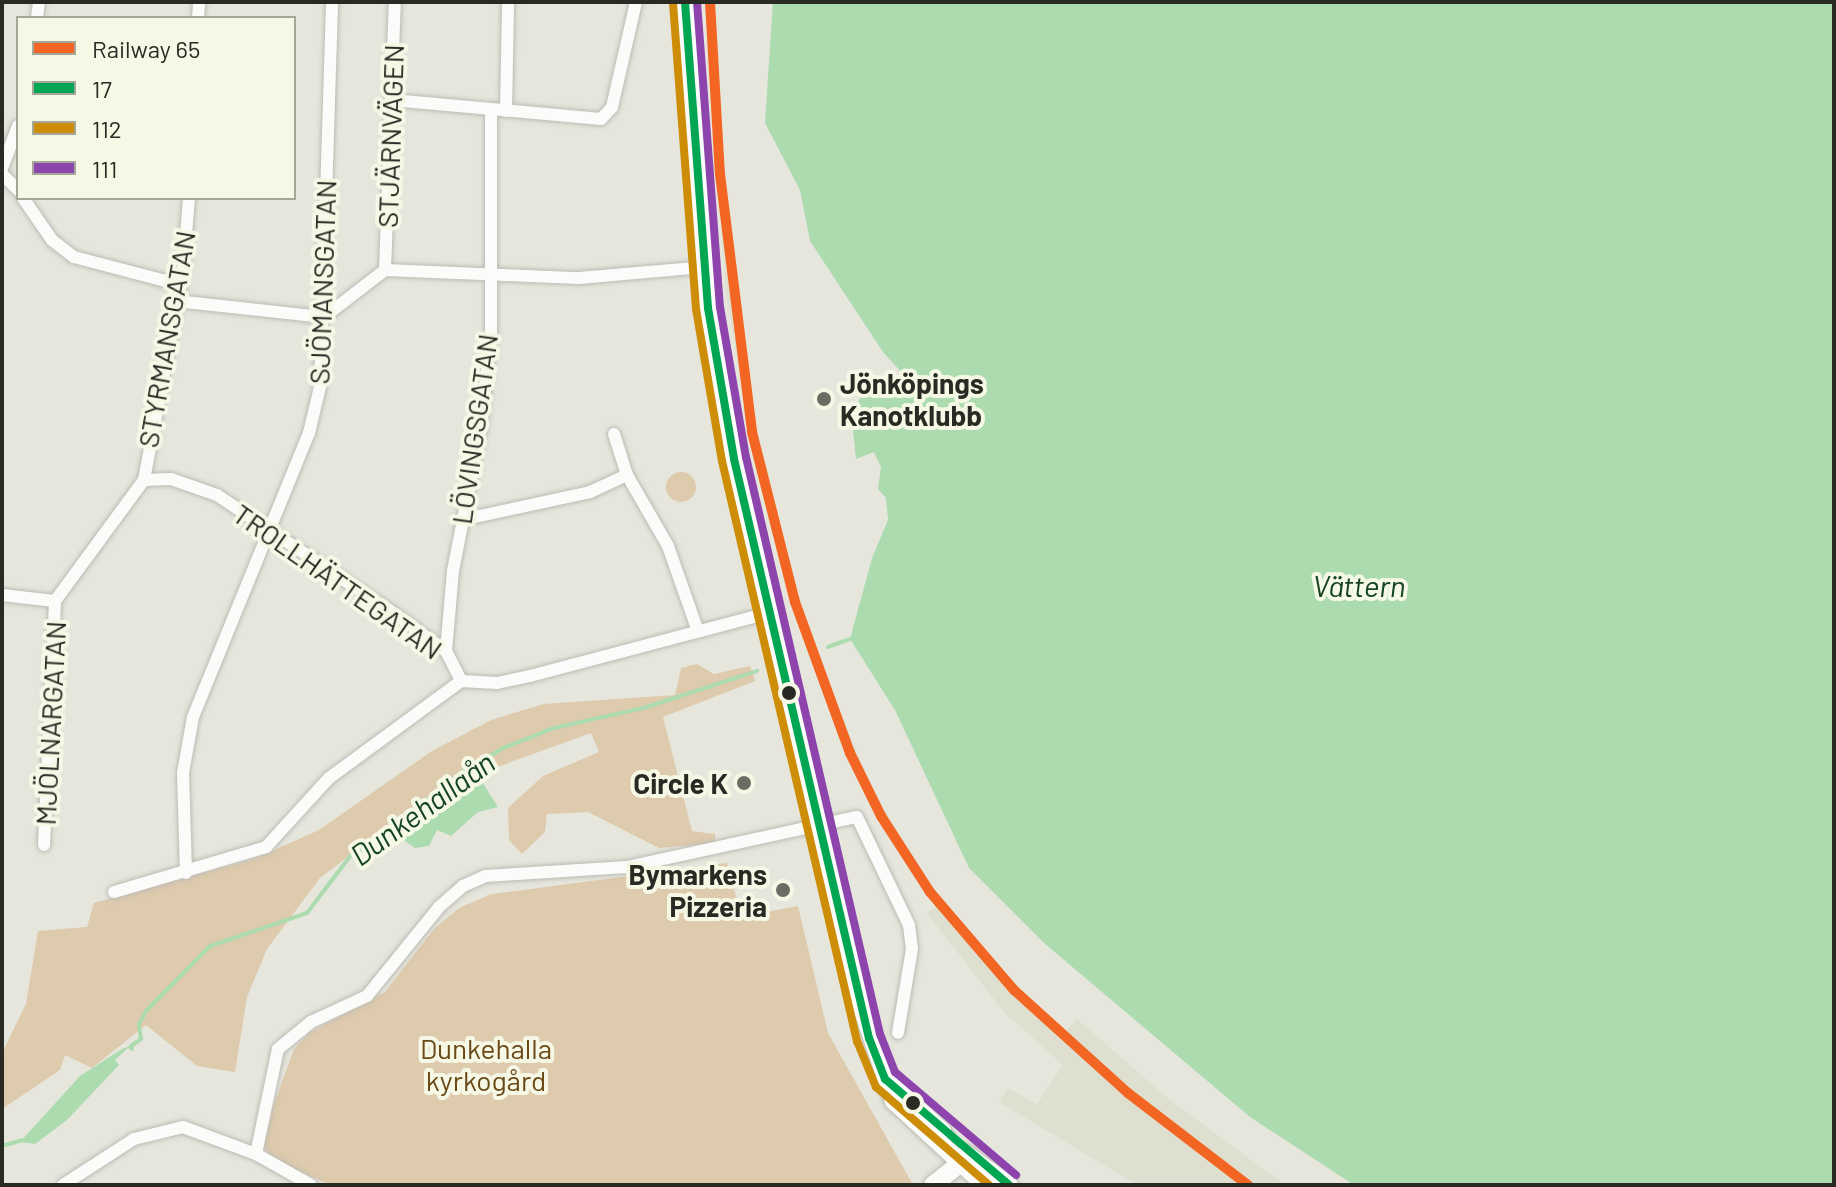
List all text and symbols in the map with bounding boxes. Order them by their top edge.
legend [16,16,296,200]
text: Railway 65 [92,34,200,63]
street label: STJÄRNVÄGEN [370,44,410,228]
text: 17 [92,74,112,103]
text: 112 [92,114,122,143]
text: 111 [92,154,117,183]
street label: SJÖMANSGATAN [302,179,342,385]
street label: STYRMANSGATAN [130,228,202,450]
street label: LÖVINGSGATAN [444,332,504,526]
place label: Jönköpings Kanotklubb [840,366,984,432]
marker: Jönköpings Kanotklubb [815,390,833,408]
street label: TROLLHÄTTEGATAN [227,496,449,666]
water label: Vättern [1312,567,1406,603]
street label: MJÖLNARGATAN [28,620,72,826]
unlabelled marker [781,685,797,701]
water label: Dunkehallaån [343,744,501,872]
place label: Circle K [633,766,728,800]
marker: Circle K [735,774,753,792]
place label: Bymarkens Pizzeria [628,857,767,923]
marker: Bymarkens Pizzeria [774,881,792,899]
park label: Dunkehalla kyrkogård [420,1031,552,1097]
unlabelled marker [905,1095,921,1111]

